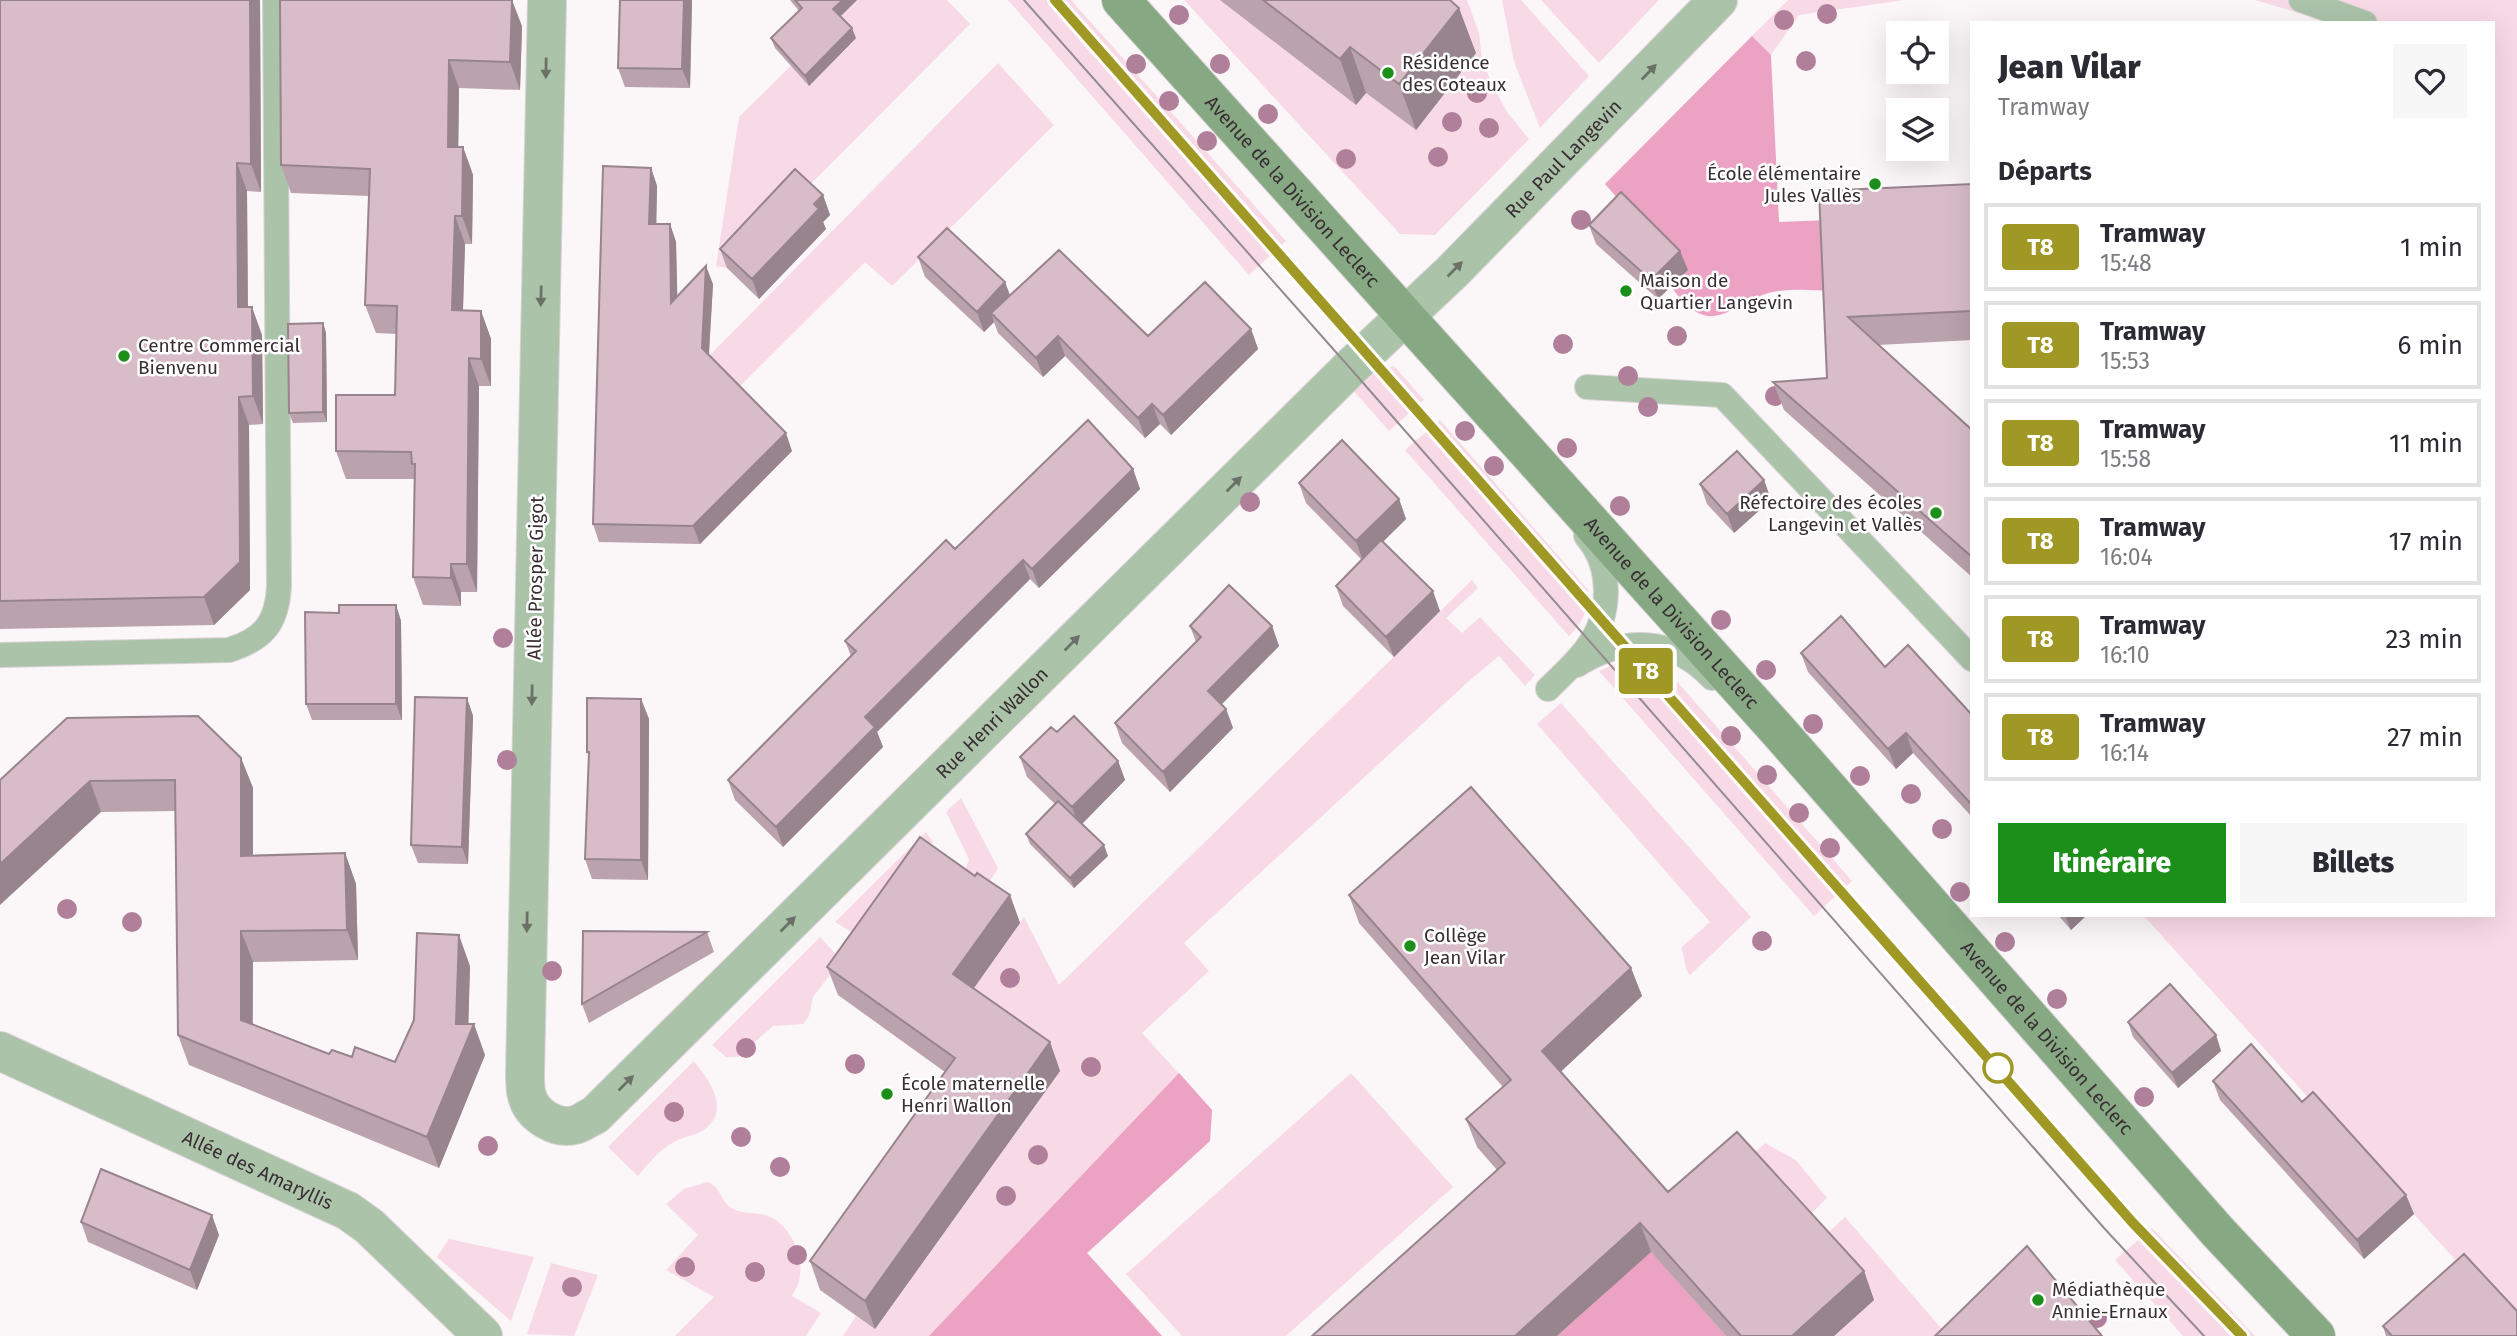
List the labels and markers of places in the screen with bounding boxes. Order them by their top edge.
place label: Résidence des Coteaux [1402,51,1507,96]
marker: Résidence des Coteaux [1380,65,1396,81]
place label: École élémentaire Jules Vallès [1707,162,1861,207]
marker: École élémentaire Jules Vallès [1867,176,1883,192]
place label: Maison de Quartier Langevin [1640,269,1793,314]
marker: Maison de Quartier Langevin [1618,283,1634,299]
place label: Centre Commercial Bienvenu [138,334,300,379]
marker: Centre Commercial Bienvenu [116,348,132,364]
place label: Réfectoire des écoles Langevin et Vallès [1739,491,1922,536]
marker: Réfectoire des écoles Langevin et Vallès [1928,505,1944,521]
place label: Collège Jean Vilar [1424,924,1506,969]
marker: Collège Jean Vilar [1402,938,1418,954]
unlabelled marker [1983,1053,2013,1083]
place label: École maternelle Henri Wallon [901,1072,1045,1117]
marker: École maternelle Henri Wallon [879,1086,895,1102]
place label: Médiathèque Annie-Ernaux [2052,1278,2168,1323]
marker: Médiathèque Annie-Ernaux [2030,1292,2046,1308]

